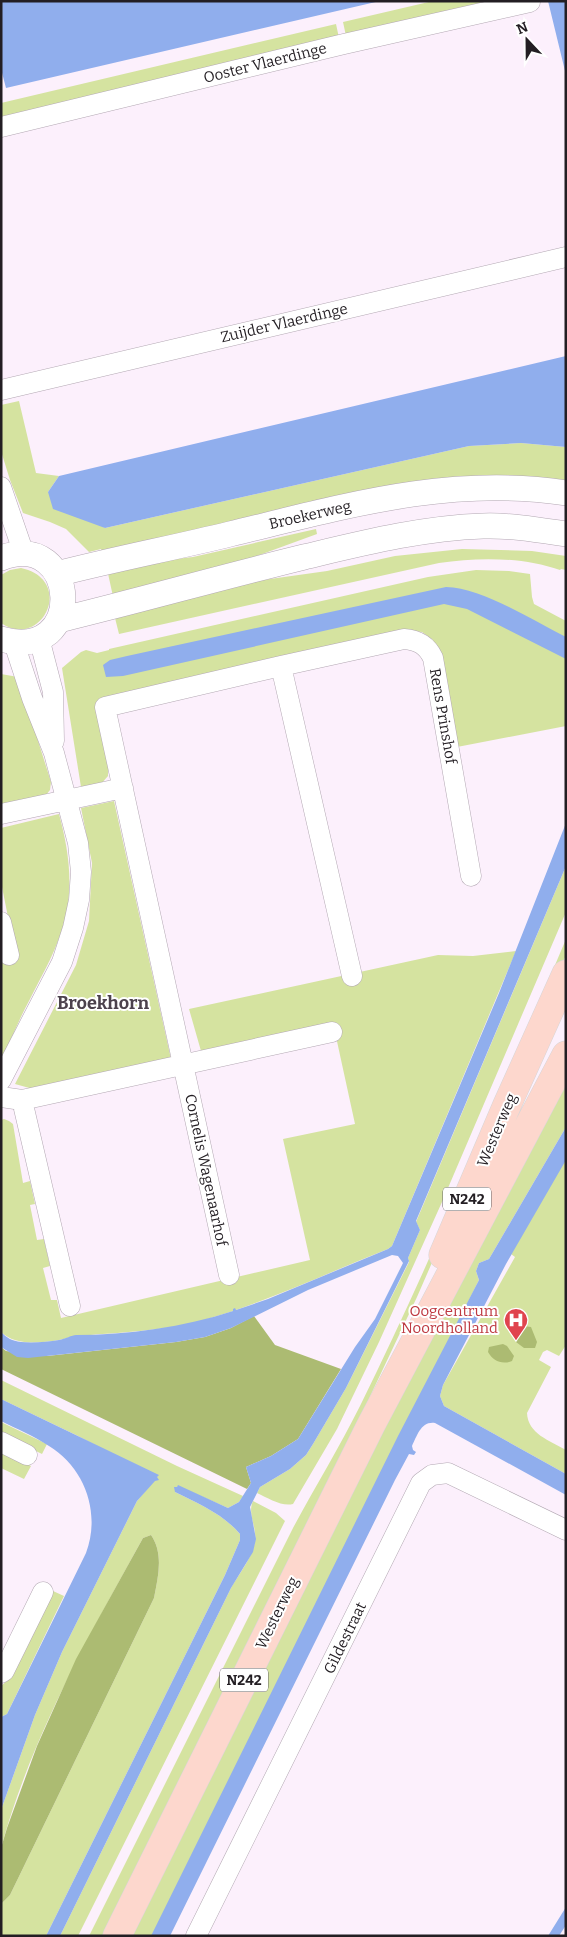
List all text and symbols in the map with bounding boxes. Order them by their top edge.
north arrow [502,15,552,65]
text: N [514,18,531,38]
street label: Ooster Vlaerdinge [202,39,328,87]
street label: Zuijder Vlaerdinge [219,300,349,346]
street label: Broekerweg [267,497,353,533]
street label: Rens Prinshof [426,667,461,767]
district label: Broekhorn [57,992,149,1014]
street label: Westerweg [473,1091,521,1169]
street label: Cornelis Wagenaarhof [181,1092,231,1249]
road number: N242 [443,1188,491,1210]
place label: Oogcentrum Noordholland [401,1302,499,1337]
hospital icon: Oogcentrum Noordholland [503,1307,529,1341]
street label: Westerweg [252,1574,302,1652]
street label: Gildestraat [320,1599,370,1677]
road number: N242 [220,1668,268,1692]

